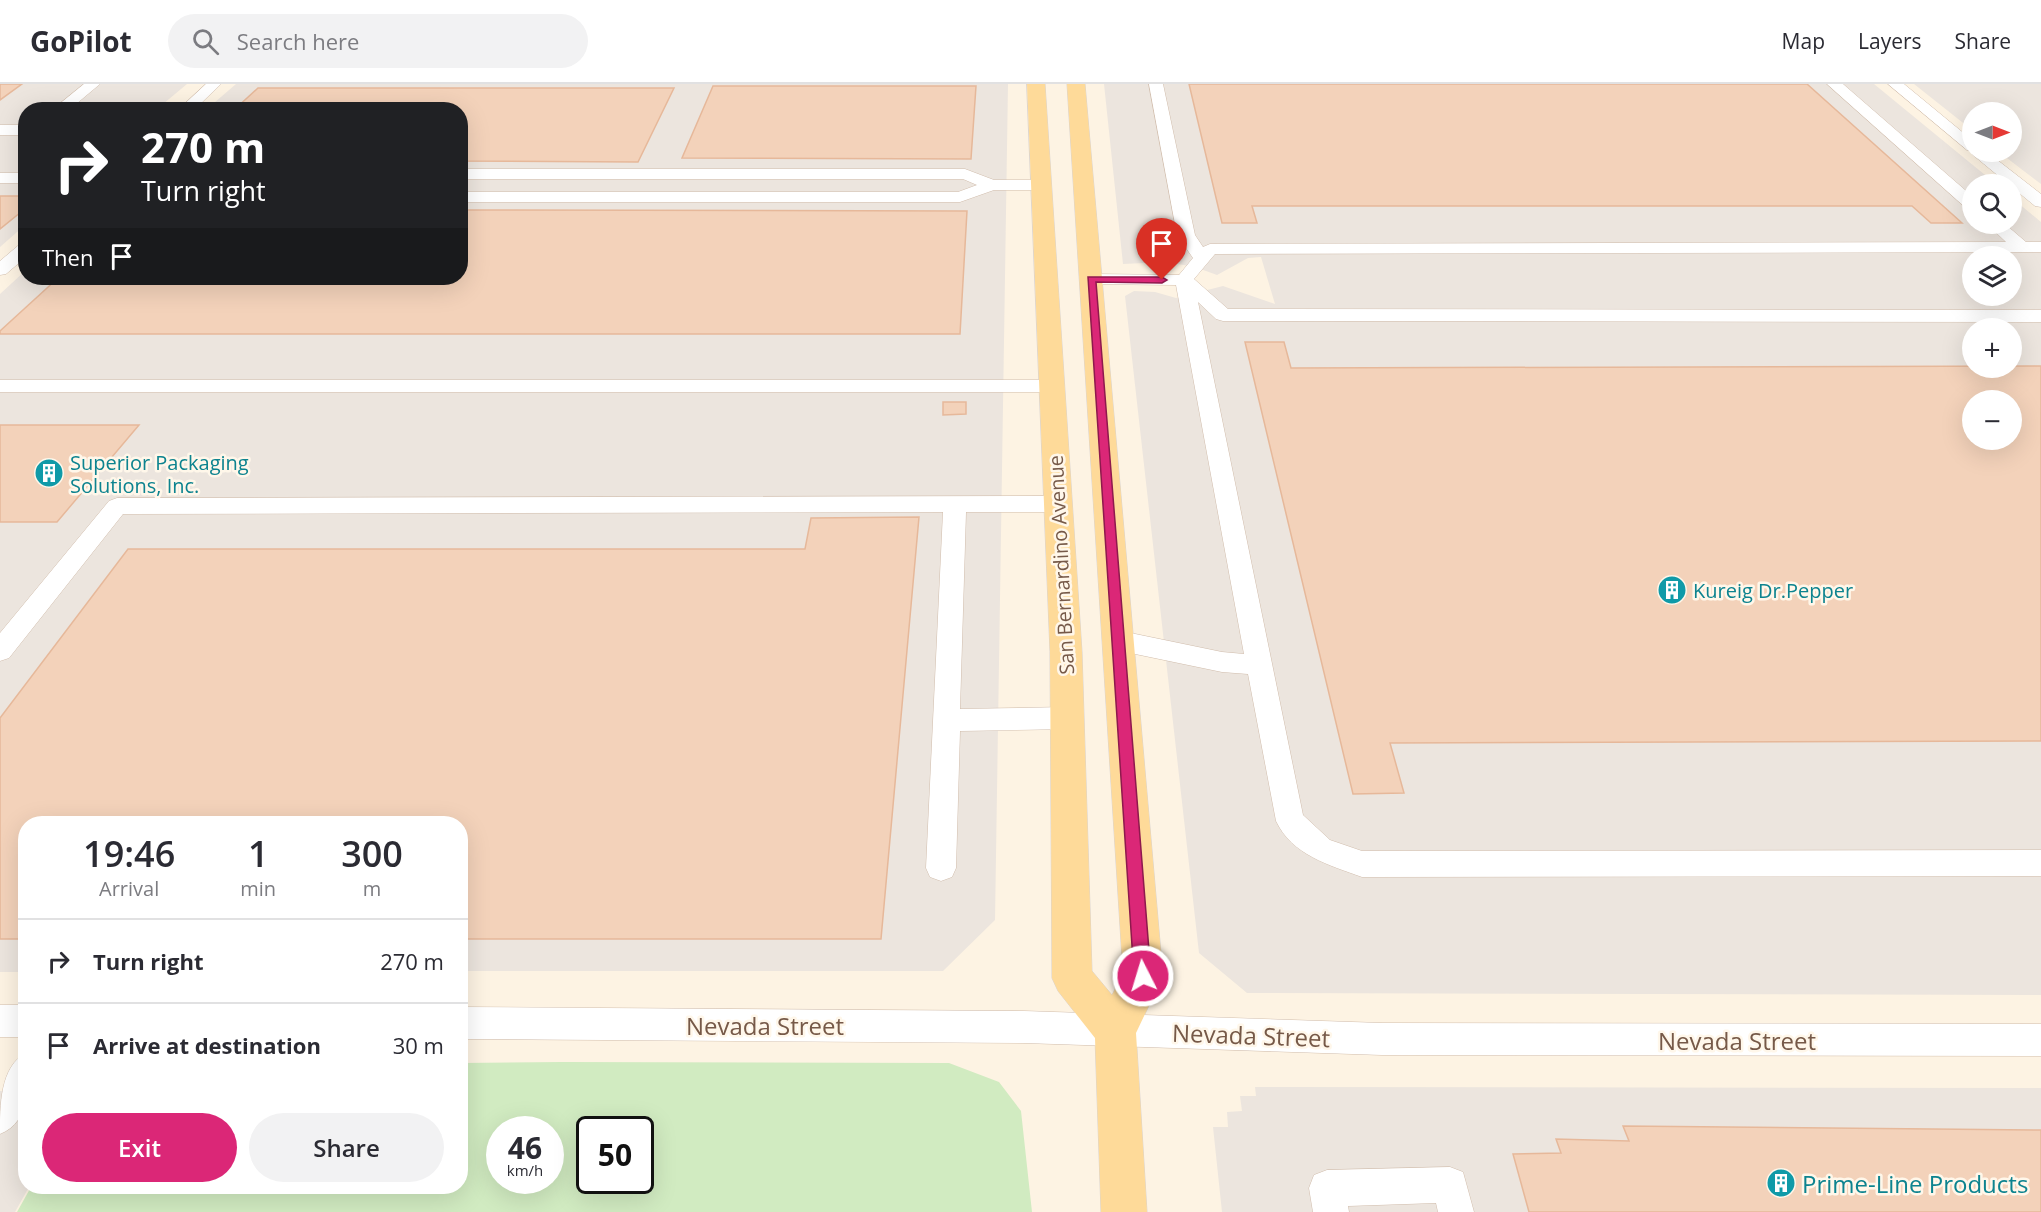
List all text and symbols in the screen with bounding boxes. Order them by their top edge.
search box [168,14,588,68]
text: GoPilot [30,22,132,60]
icon: search [189,25,222,58]
text: Search here [237,26,359,56]
text: Map [1782,27,1825,55]
text: Layers [1858,27,1922,55]
text: Share [1955,27,2011,55]
north arrow [1962,102,2022,162]
map controls [1962,102,2022,450]
text: 270 m [141,118,265,175]
icon: right [42,126,120,204]
text: Turn right [141,172,266,209]
button: search [1962,174,2022,234]
pin [1136,218,1187,280]
icon: arrive [1145,227,1178,260]
icon: arrive [105,240,138,273]
text: Then [42,242,93,272]
button: layers [1962,246,2022,306]
button: + [1962,318,2022,378]
button: − [1962,390,2022,450]
place label: Superior Packaging Solutions, Inc. [70,449,249,499]
street label: San Bernardino Avenue [1042,455,1080,675]
building icon: Superior Packaging Solutions, Inc. [33,457,65,489]
building icon: Kureig Dr.Pepper [1656,574,1688,606]
place label: Kureig Dr.Pepper [1693,577,1853,604]
text: 19:46 [83,829,175,878]
text: 1 [248,829,269,878]
text: 300 [341,829,403,878]
text: Arrival [99,875,159,902]
text: min [240,875,276,902]
text: m [363,875,381,902]
position arrow [1111,944,1175,1008]
icon: right [42,945,75,978]
text: Turn right [93,946,204,976]
text: 270 m [380,946,444,976]
street label: Nevada Street [686,1009,844,1042]
street label: Nevada Street [1171,1016,1331,1054]
street label: Nevada Street [1658,1024,1816,1057]
icon: arrive [42,1029,75,1062]
text: Arrive at destination [93,1030,321,1060]
text: 30 m [393,1030,444,1060]
button: Exit [42,1113,237,1182]
button: Share [249,1113,444,1182]
speed limit sign: 50 [576,1116,654,1194]
text: 46 [508,1127,542,1168]
text: km/h [507,1160,543,1180]
building icon: Prime-Line Products [1765,1167,1797,1199]
place label: Prime-Line Products [1802,1167,2028,1200]

